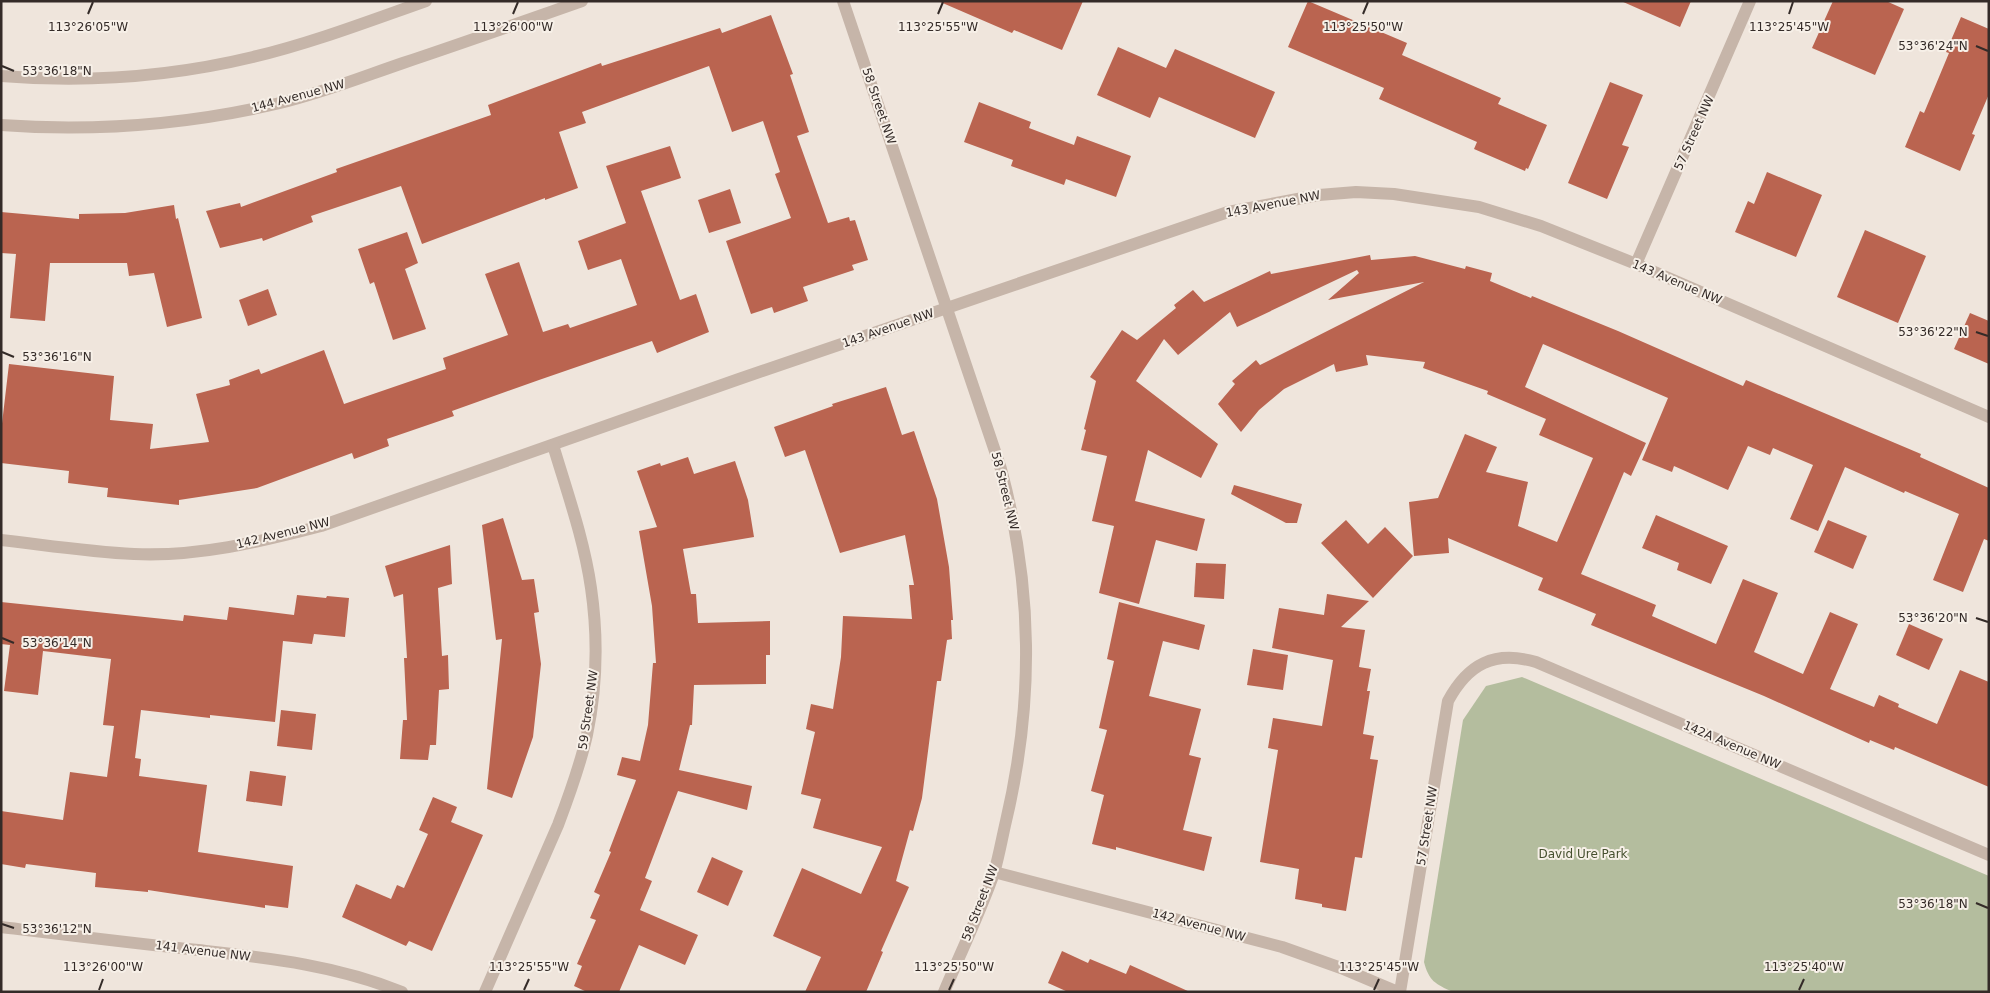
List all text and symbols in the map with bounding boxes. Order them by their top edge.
text: 113°26'05"W [48,20,128,34]
text: 113°26'00"W [473,20,553,34]
text: 113°25'55"W [898,20,978,34]
text: 113°25'50"W [1323,20,1403,34]
text: 113°25'45"W [1749,20,1829,34]
text: 53°36'24"N [1898,39,1968,53]
text: 53°36'18"N [22,64,92,78]
street label: 58 Street NW [859,66,899,146]
street label: 144 Avenue NW [250,77,346,115]
street label: 57 Street NW [1671,93,1717,172]
street label: 143 Avenue NW [1225,188,1322,220]
street label: 143 Avenue NW [1630,257,1724,307]
street label: 143 Avenue NW [840,306,936,350]
text: 53°36'22"N [1898,325,1968,339]
text: 53°36'16"N [22,350,92,364]
street label: 58 Street NW [989,450,1022,532]
street label: 142 Avenue NW [235,515,331,551]
text: 53°36'20"N [1898,611,1968,625]
text: 53°36'14"N [22,636,92,650]
street label: 59 Street NW [575,669,601,751]
street label: 142A Avenue NW [1681,718,1783,772]
street label: 57 Street NW [1414,785,1440,867]
park label: David Ure Park [1538,847,1628,861]
street label: 58 Street NW [959,863,1001,943]
text: 53°36'18"N [1898,897,1968,911]
street label: 142 Avenue NW [1151,906,1247,944]
text: 53°36'12"N [22,922,92,936]
street label: 141 Avenue NW [155,938,252,964]
text: 113°26'00"W [63,960,143,974]
text: 113°25'55"W [489,960,569,974]
text: 113°25'50"W [914,960,994,974]
text: 113°25'45"W [1339,960,1419,974]
text: 113°25'40"W [1764,960,1844,974]

